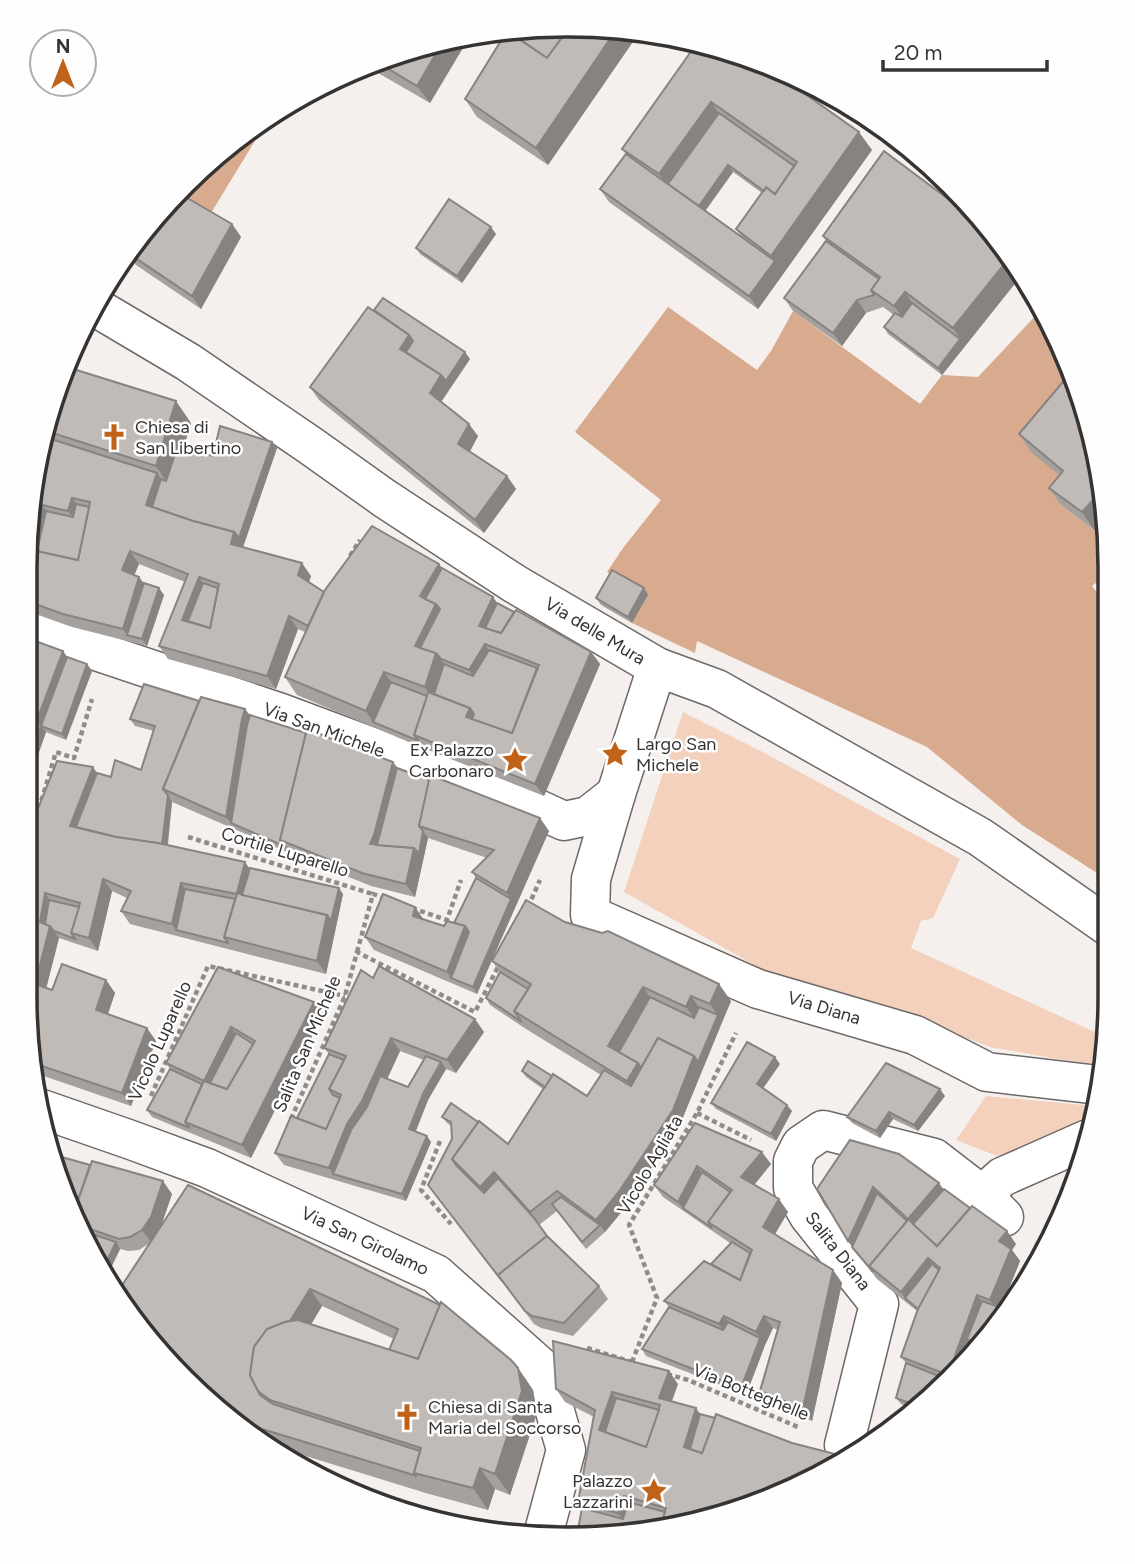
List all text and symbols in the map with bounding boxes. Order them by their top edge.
north arrow [28,28,98,98]
scale bar [883,28,1048,72]
text: N [56,35,70,58]
text: 20 m [894,40,942,65]
place label: Chiesa di San Libertino [135,416,241,459]
church icon: Chiesa di San Libertino [99,422,129,452]
street label: Via delle Mura [541,592,649,670]
street label: Via San Michele [260,698,388,762]
place label: Largo San Michele [636,733,716,776]
place label: Ex Palazzo Carbonaro [409,739,494,782]
place icon: Largo San Michele [600,739,630,769]
place icon: Ex Palazzo Carbonaro [500,745,530,775]
street label: Cortile Luparello [219,822,351,882]
street label: Salita San Michele [268,972,346,1116]
street label: Vicolo Luparello [124,978,196,1104]
street label: Via Diana [785,986,863,1030]
street label: Vicolo Agliata [613,1111,687,1219]
street label: Via San Girolamo [298,1202,432,1280]
street label: Salita Diana [800,1207,876,1295]
street label: Via Botteghelle [690,1359,812,1425]
place label: Chiesa di Santa Maria del Soccorso [428,1396,581,1439]
church icon: Chiesa di Santa Maria del Soccorso [392,1402,422,1432]
place label: Palazzo Lazzarini [563,1470,633,1513]
place icon: Palazzo Lazzarini [639,1476,669,1506]

